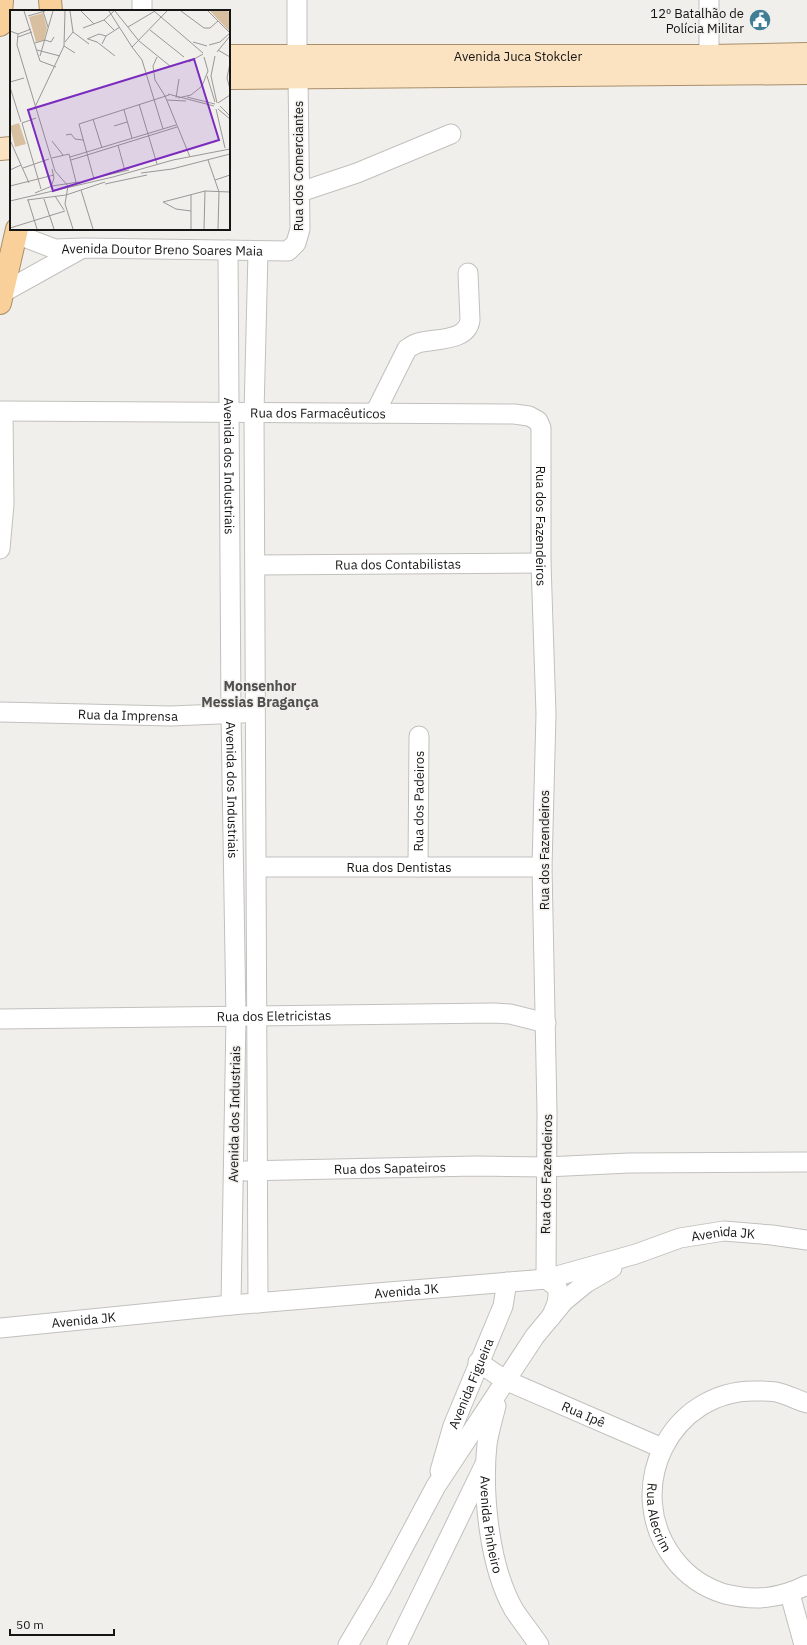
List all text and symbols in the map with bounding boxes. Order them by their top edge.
place label: 12º Batalhão de Polícia Militar [650,5,744,37]
public building icon: 12º Batalhão de Polícia Militar [747,7,773,33]
inset map [10,10,230,230]
street label: Avenida Juca Stokcler [454,48,582,65]
street label: Rua dos Comerciantes [290,101,307,231]
street label: Avenida Doutor Breno Soares Maia [61,240,263,260]
street label: Avenida dos Industriais [220,397,238,535]
street label: Rua dos Farmacêuticos [250,404,386,422]
street label: Rua dos Fazendeiros [532,466,550,586]
street label: Rua dos Contabilistas [335,556,461,573]
district label: Monsenhor Messias Bragança [201,677,319,711]
street label: Rua da Imprensa [78,706,178,725]
street label: Avenida dos Industriais [222,721,241,859]
street label: Rua dos Padeiros [410,750,428,852]
street label: Rua dos Fazendeiros [536,790,553,910]
street label: Rua dos Dentistas [346,859,452,876]
street label: Rua dos Eletricistas [216,1007,331,1025]
street label: Avenida dos Industriais [225,1045,244,1183]
street label: Rua dos Fazendeiros [537,1114,556,1234]
street label: Rua dos Sapateiros [334,1159,446,1178]
street label: Avenida JK [690,1223,756,1245]
street label: Avenida JK [373,1280,439,1302]
street label: Avenida JK [51,1309,117,1332]
street label: Avenida Figueira [445,1336,498,1431]
street label: Rua Ipê [559,1398,608,1431]
street label: Avenida Pinheiro [476,1476,506,1575]
street label: Rua Alecrim [643,1482,675,1555]
scale bar [10,1611,114,1637]
text: 50 m [16,1617,44,1632]

